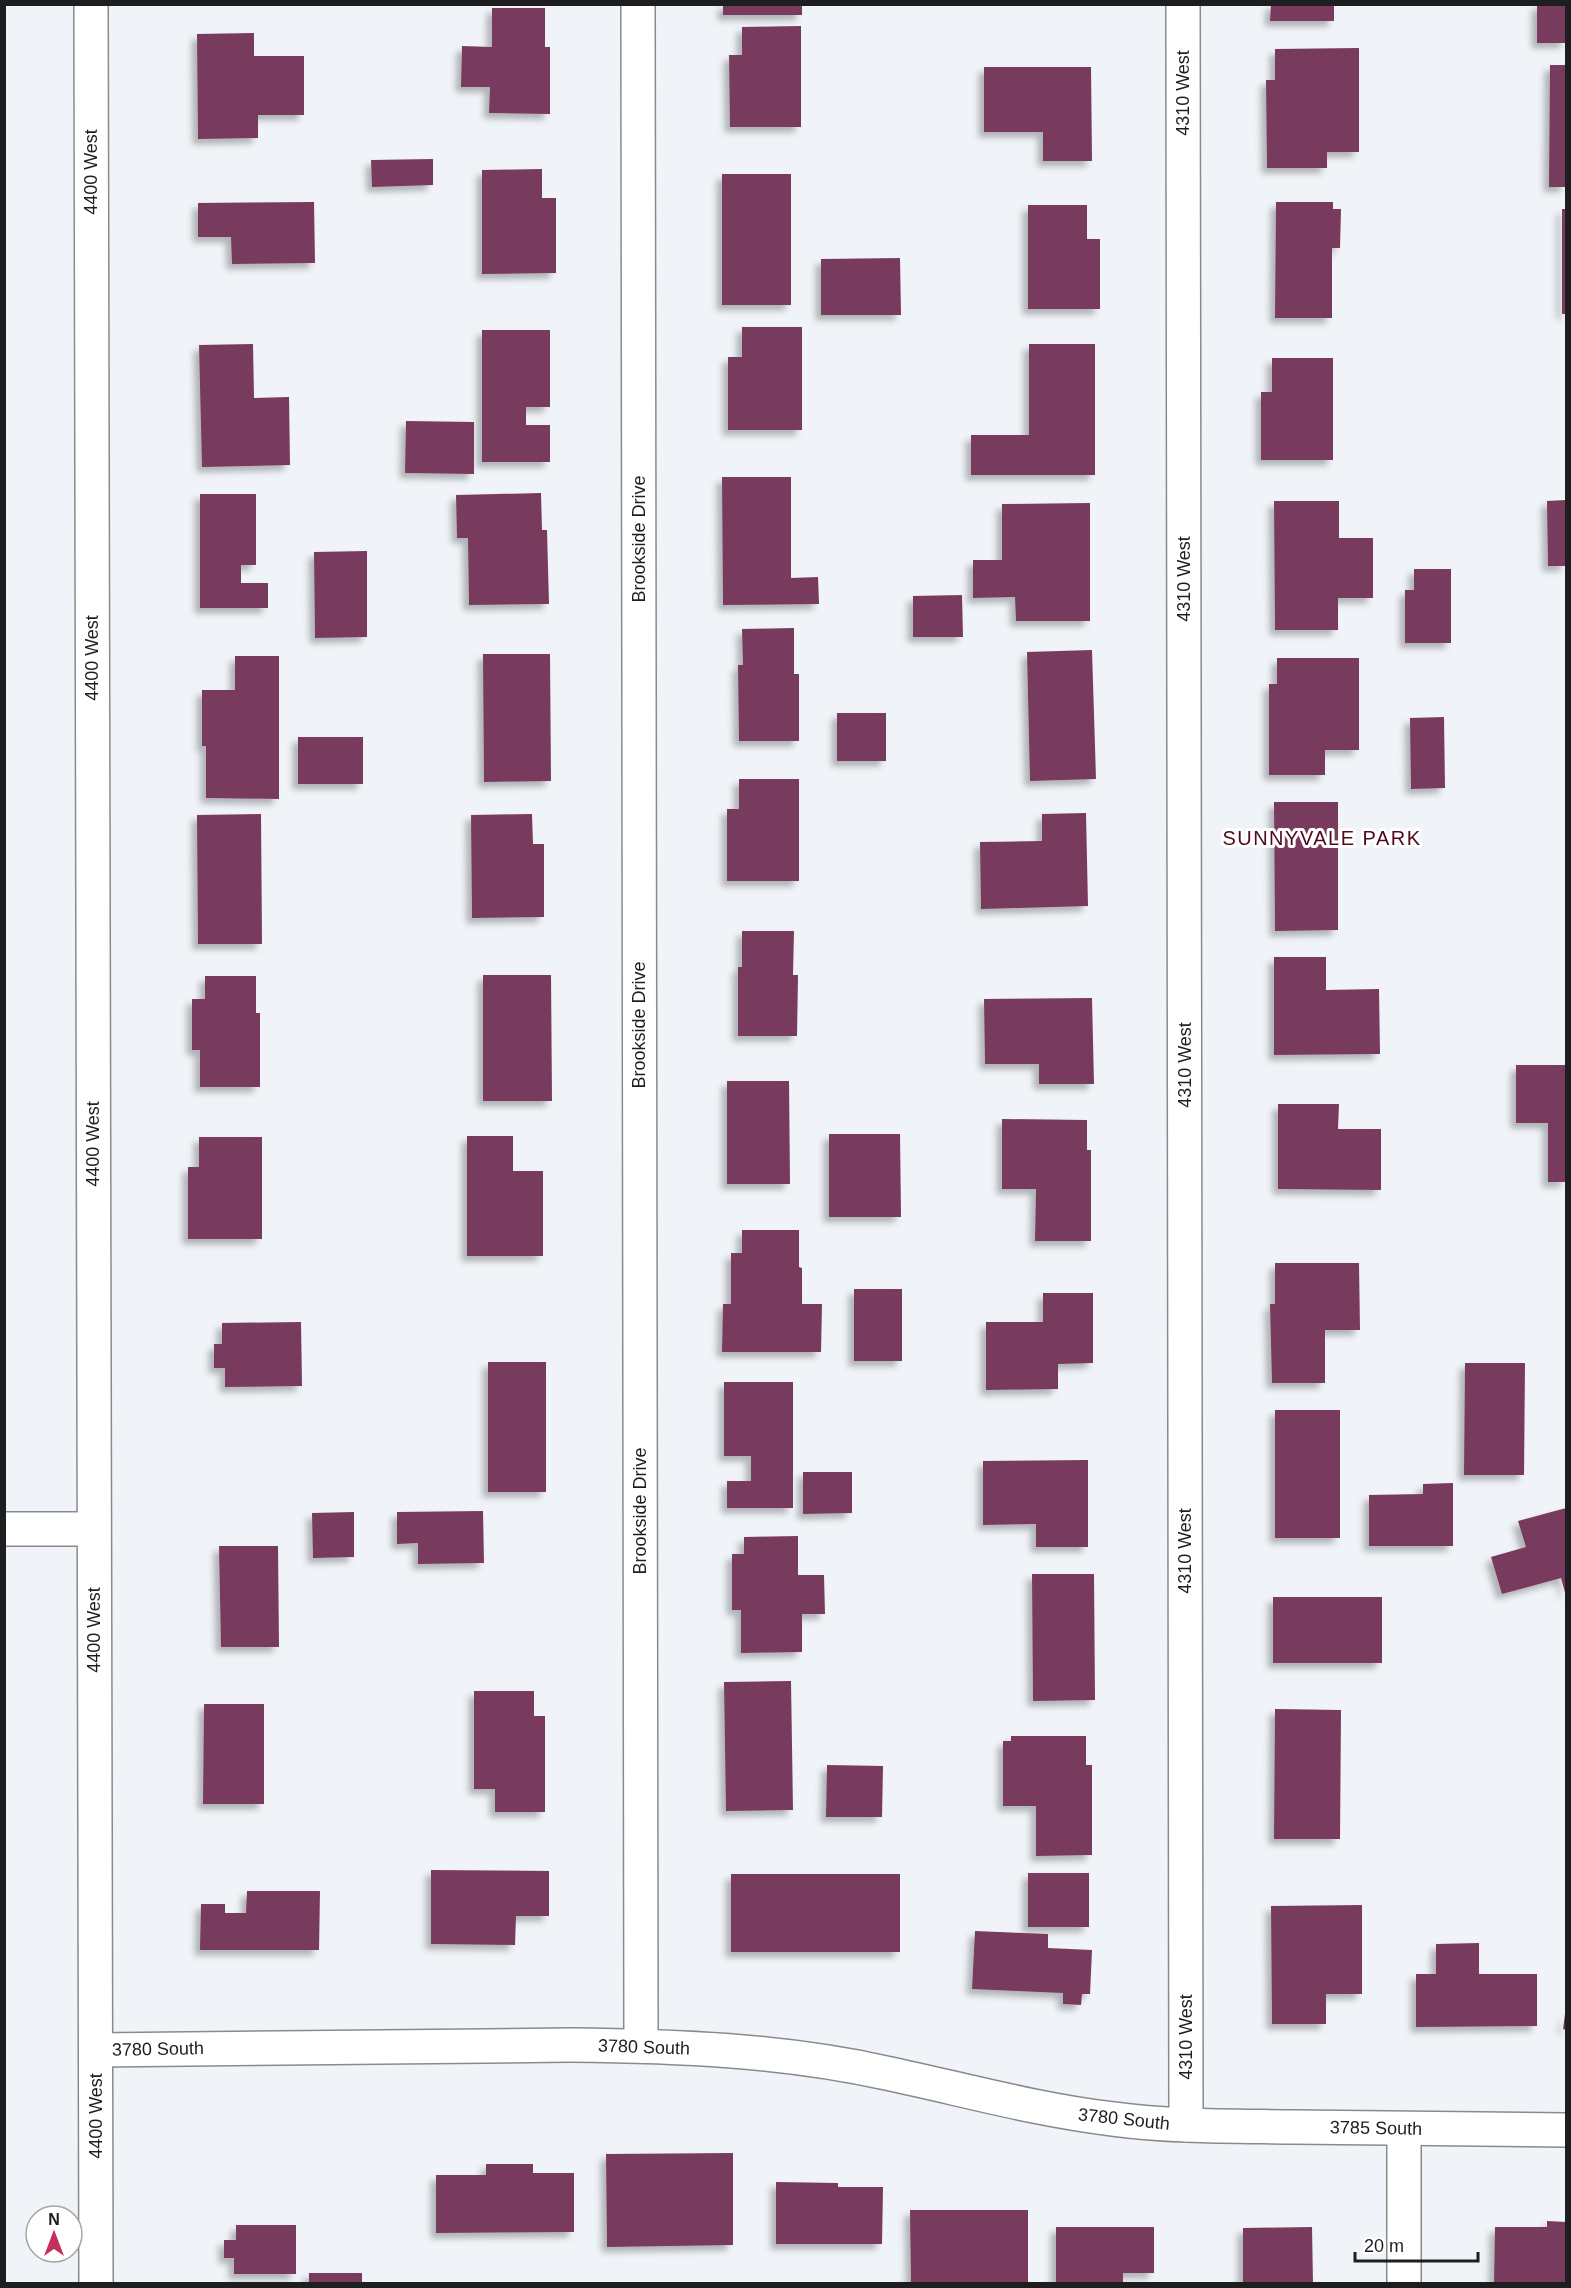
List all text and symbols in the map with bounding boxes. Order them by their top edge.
street label: 4310 West [1173,50,1193,136]
street label: 4400 West [81,129,101,215]
street label: Brookside Drive [629,475,649,603]
street label: 4310 West [1174,536,1194,622]
street label: 4400 West [82,615,102,701]
district label: SUNNYVALE PARK [1222,827,1422,849]
street label: Brookside Drive [629,961,649,1089]
street label: 4310 West [1175,1022,1195,1108]
street label: 4400 West [83,1101,103,1187]
street label: Brookside Drive [630,1447,650,1575]
street label: 4310 West [1175,1508,1195,1594]
street label: 4400 West [84,1587,104,1673]
street label: 4310 West [1176,1994,1196,2080]
street label: 3780 South [598,2035,690,2059]
street label: 3780 South [112,2038,204,2060]
street label: 4400 West [86,2073,106,2159]
street label: 3780 South [1077,2104,1171,2134]
street label: 3785 South [1330,2117,1422,2139]
north arrow [24,2204,84,2264]
text: N [48,2211,60,2228]
scale bar [1355,2225,1478,2263]
text: 20 m [1364,2236,1404,2256]

